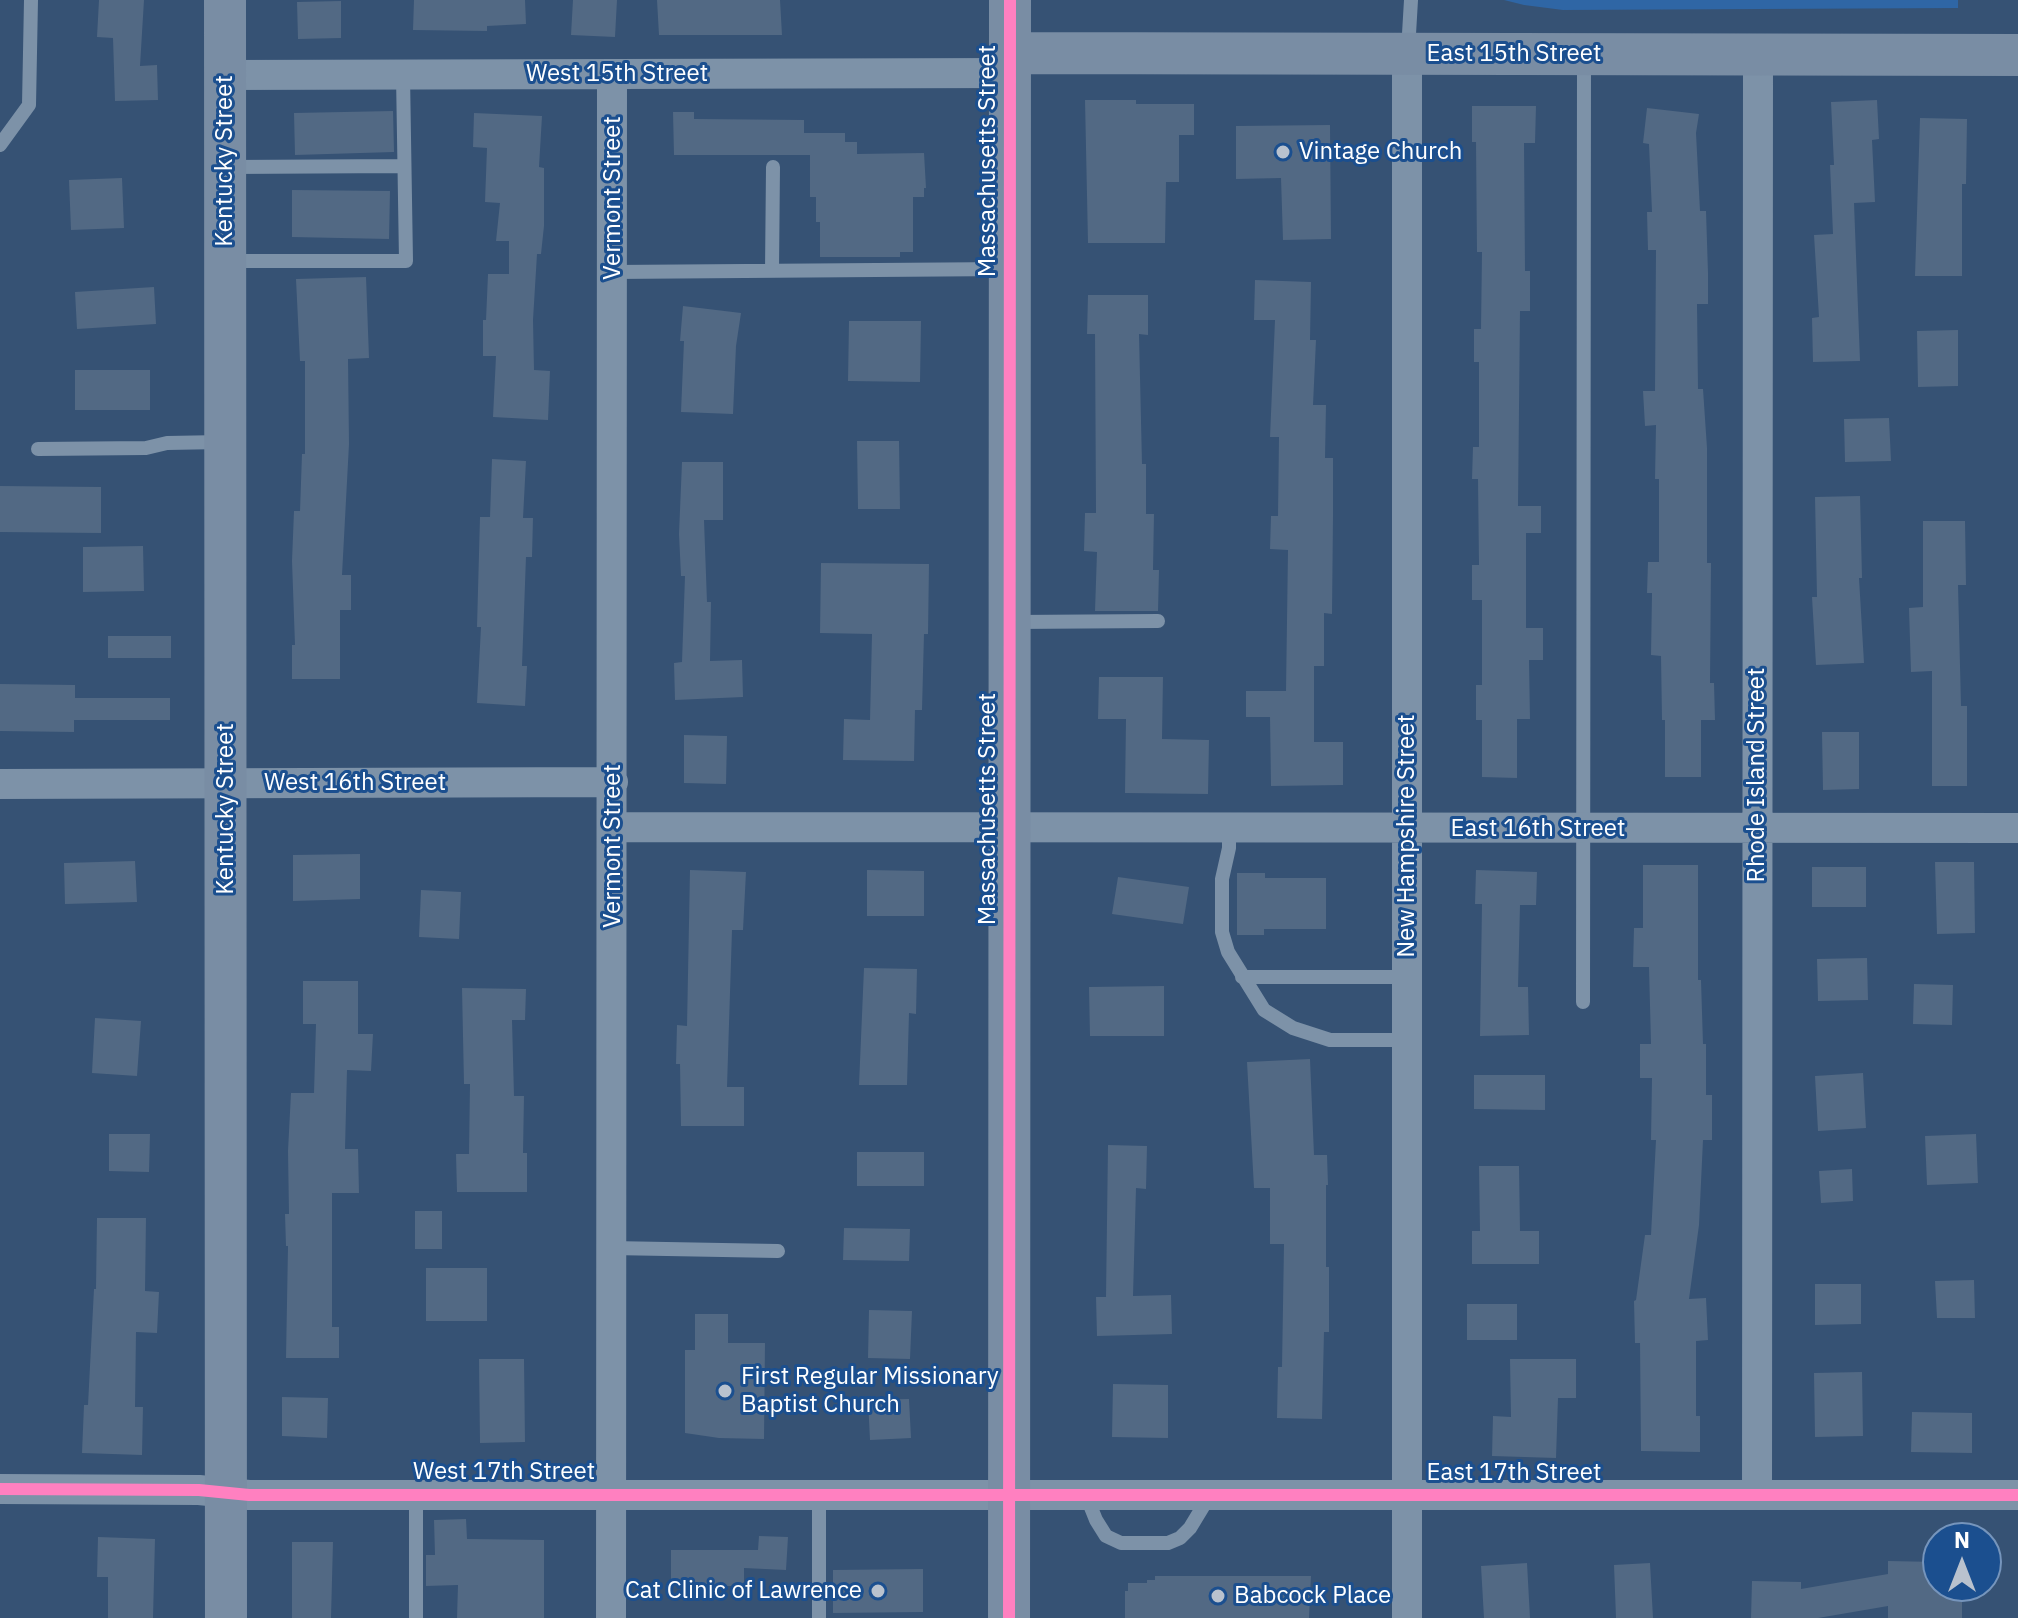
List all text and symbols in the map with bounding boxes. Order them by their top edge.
street label: East 15th Street [1427,40,1601,68]
street label: Massachusetts Street [974,45,1002,277]
street label: West 15th Street [526,60,708,88]
street label: Kentucky Street [211,75,239,247]
street label: Vermont Street [599,116,627,280]
place label: Vintage Church [1299,138,1462,166]
marker: Vintage Church [1274,143,1292,161]
street label: Rhode Island Street [1743,668,1771,882]
street label: Massachusetts Street [974,693,1002,925]
street label: New Hampshire Street [1393,714,1421,958]
street label: Kentucky Street [212,723,240,895]
street label: Vermont Street [599,764,627,928]
street label: West 16th Street [264,769,446,797]
street label: East 16th Street [1451,815,1625,843]
place label: First Regular Missionary Baptist Church [741,1363,999,1419]
marker: First Regular Missionary Baptist Church [716,1382,734,1400]
street label: West 17th Street [413,1458,595,1486]
street label: East 17th Street [1427,1459,1601,1487]
north arrow [1922,1522,2002,1602]
text: N [1954,1525,1970,1554]
place label: Cat Clinic of Lawrence [625,1577,862,1605]
marker: Cat Clinic of Lawrence [869,1582,887,1600]
place label: Babcock Place [1234,1582,1391,1610]
marker: Babcock Place [1209,1587,1227,1605]

